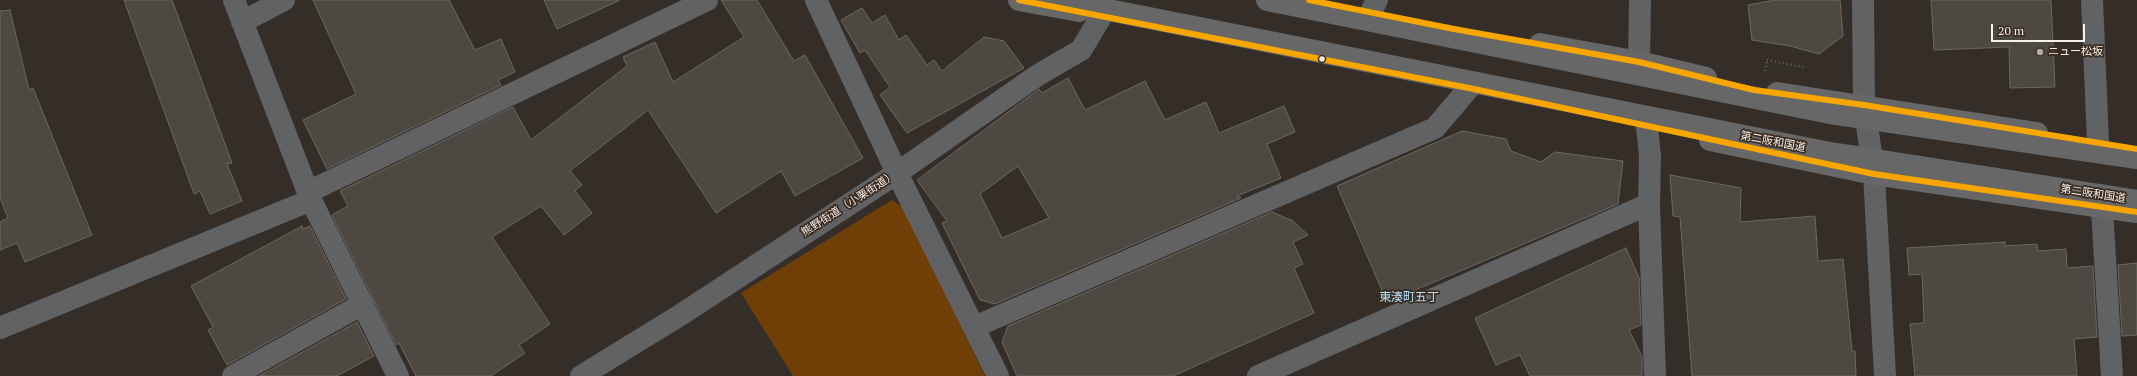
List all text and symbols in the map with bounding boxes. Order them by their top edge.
scale bar [1993,16,2087,42]
text: 20 m [1998,23,2024,38]
place label: ニュー松坂 [2048,45,2103,59]
marker: ニュー松坂 [2035,47,2045,57]
unlabelled marker [1317,54,1327,64]
street label: 第二阪和国道 [1739,129,1807,155]
street label: 熊野街道（小栗街道） [799,169,899,239]
street label: 第二阪和国道 [2059,182,2127,206]
district label: 東湊町五丁 [1379,291,1439,305]

